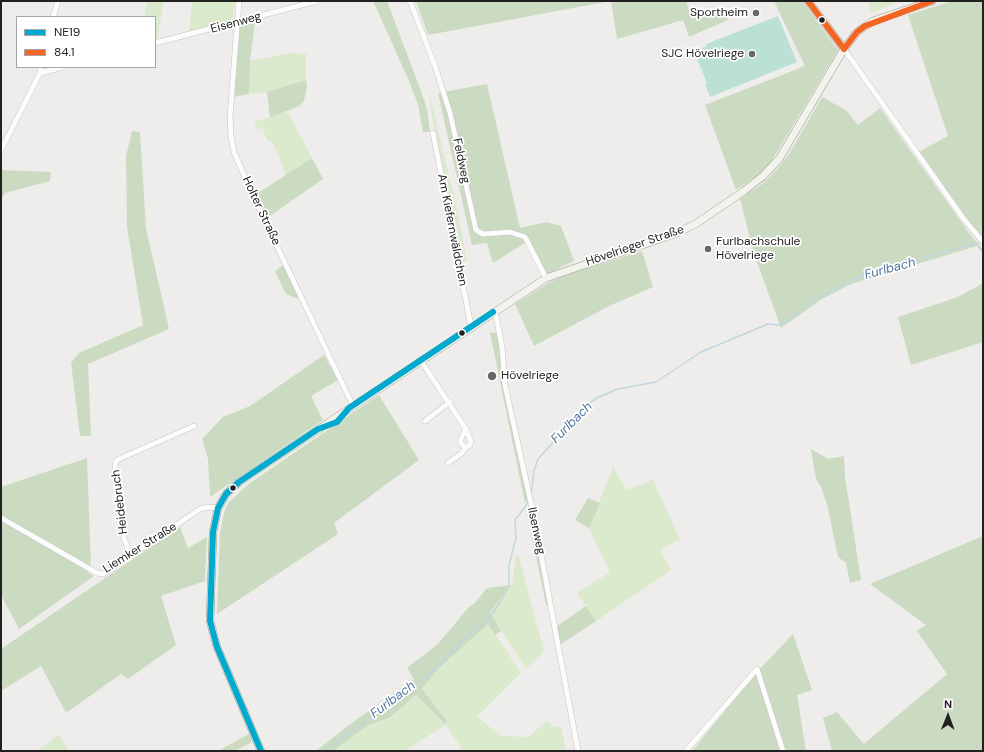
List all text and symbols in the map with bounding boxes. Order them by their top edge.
place label: Sportheim [690,6,748,20]
marker: Sportheim [751,8,761,18]
street label: Eisenweg [209,9,263,37]
unlabelled marker [817,15,827,25]
legend [16,16,156,68]
text: NE19 [54,24,80,40]
text: 84.1 [54,44,74,60]
place label: SJC Hövelriege [661,47,744,61]
marker: SJC Hövelriege [747,49,757,59]
street label: Feldweg [449,137,473,185]
street label: Am Kiefernwäldchen [434,173,470,287]
street label: Holter Straße [239,174,283,248]
street label: Hövelrieger Straße [584,222,686,270]
place label: Furlbachschule Hövelriege [716,235,800,263]
marker: Furlbachschule Hövelriege [703,244,713,254]
water label: Furlbach [863,255,917,283]
unlabelled marker [457,328,467,338]
place label: Hövelriege [501,369,559,383]
marker: Hövelriege [486,370,498,382]
water label: Furlbach [548,399,596,447]
street label: Heidebruch [109,469,131,535]
unlabelled marker [228,483,238,493]
street label: Ilsenweg [524,506,548,556]
street label: Liemker Straße [101,520,179,576]
water label: Furlbach [367,678,419,722]
north arrow [928,696,968,736]
text: N [944,697,952,711]

